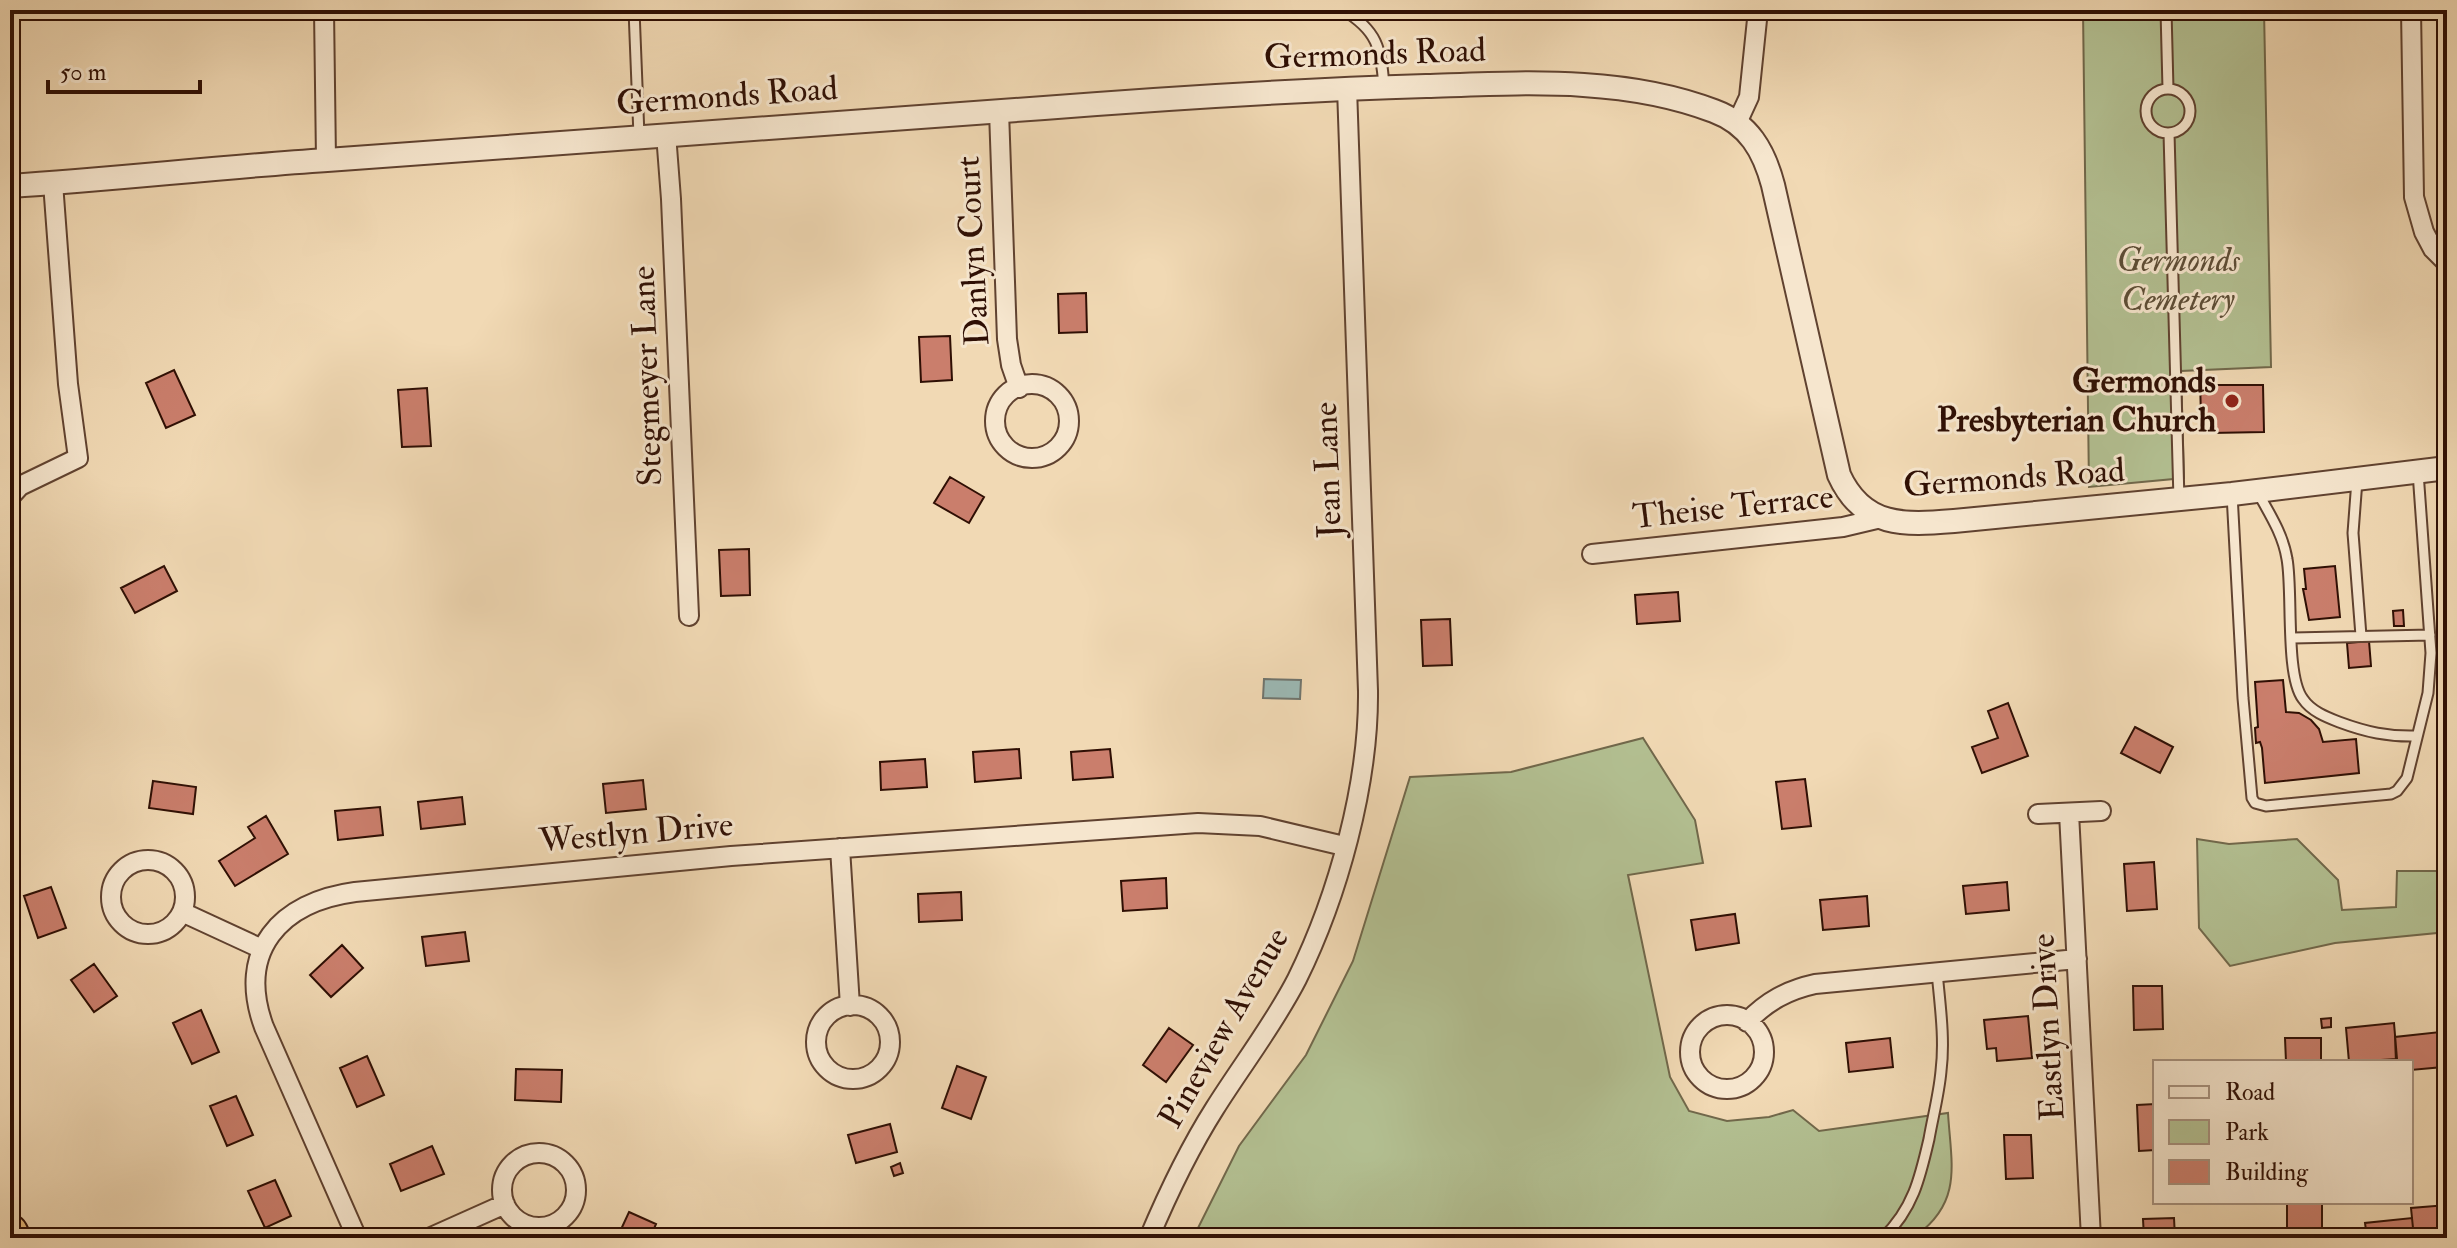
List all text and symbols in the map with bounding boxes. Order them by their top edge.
street label: Germonds Road [1263,29,1487,79]
scale bar [48,44,200,94]
text: 50 m [60,57,107,88]
street label: Germonds Road [615,67,840,125]
street label: Danlyn Court [947,155,999,347]
park label: Germonds Cemetery [2116,239,2240,321]
street label: Stegmeyer Lane [622,265,672,487]
place label: Germonds Presbyterian Church [1937,360,2216,442]
marker: Germonds Presbyterian Church [2223,392,2241,410]
street label: Jean Lane [1304,401,1352,540]
street label: Germonds Road [1902,449,2127,507]
street label: Theise Terrace [1630,475,1836,539]
street label: Westlyn Drive [536,803,735,863]
street label: Pineview Avenue [1149,920,1299,1136]
street label: Eastlyn Drive [2022,932,2074,1122]
legend [2153,1060,2413,1204]
text: Road [2225,1077,2275,1108]
text: Park [2225,1117,2269,1148]
text: Building [2225,1157,2309,1188]

